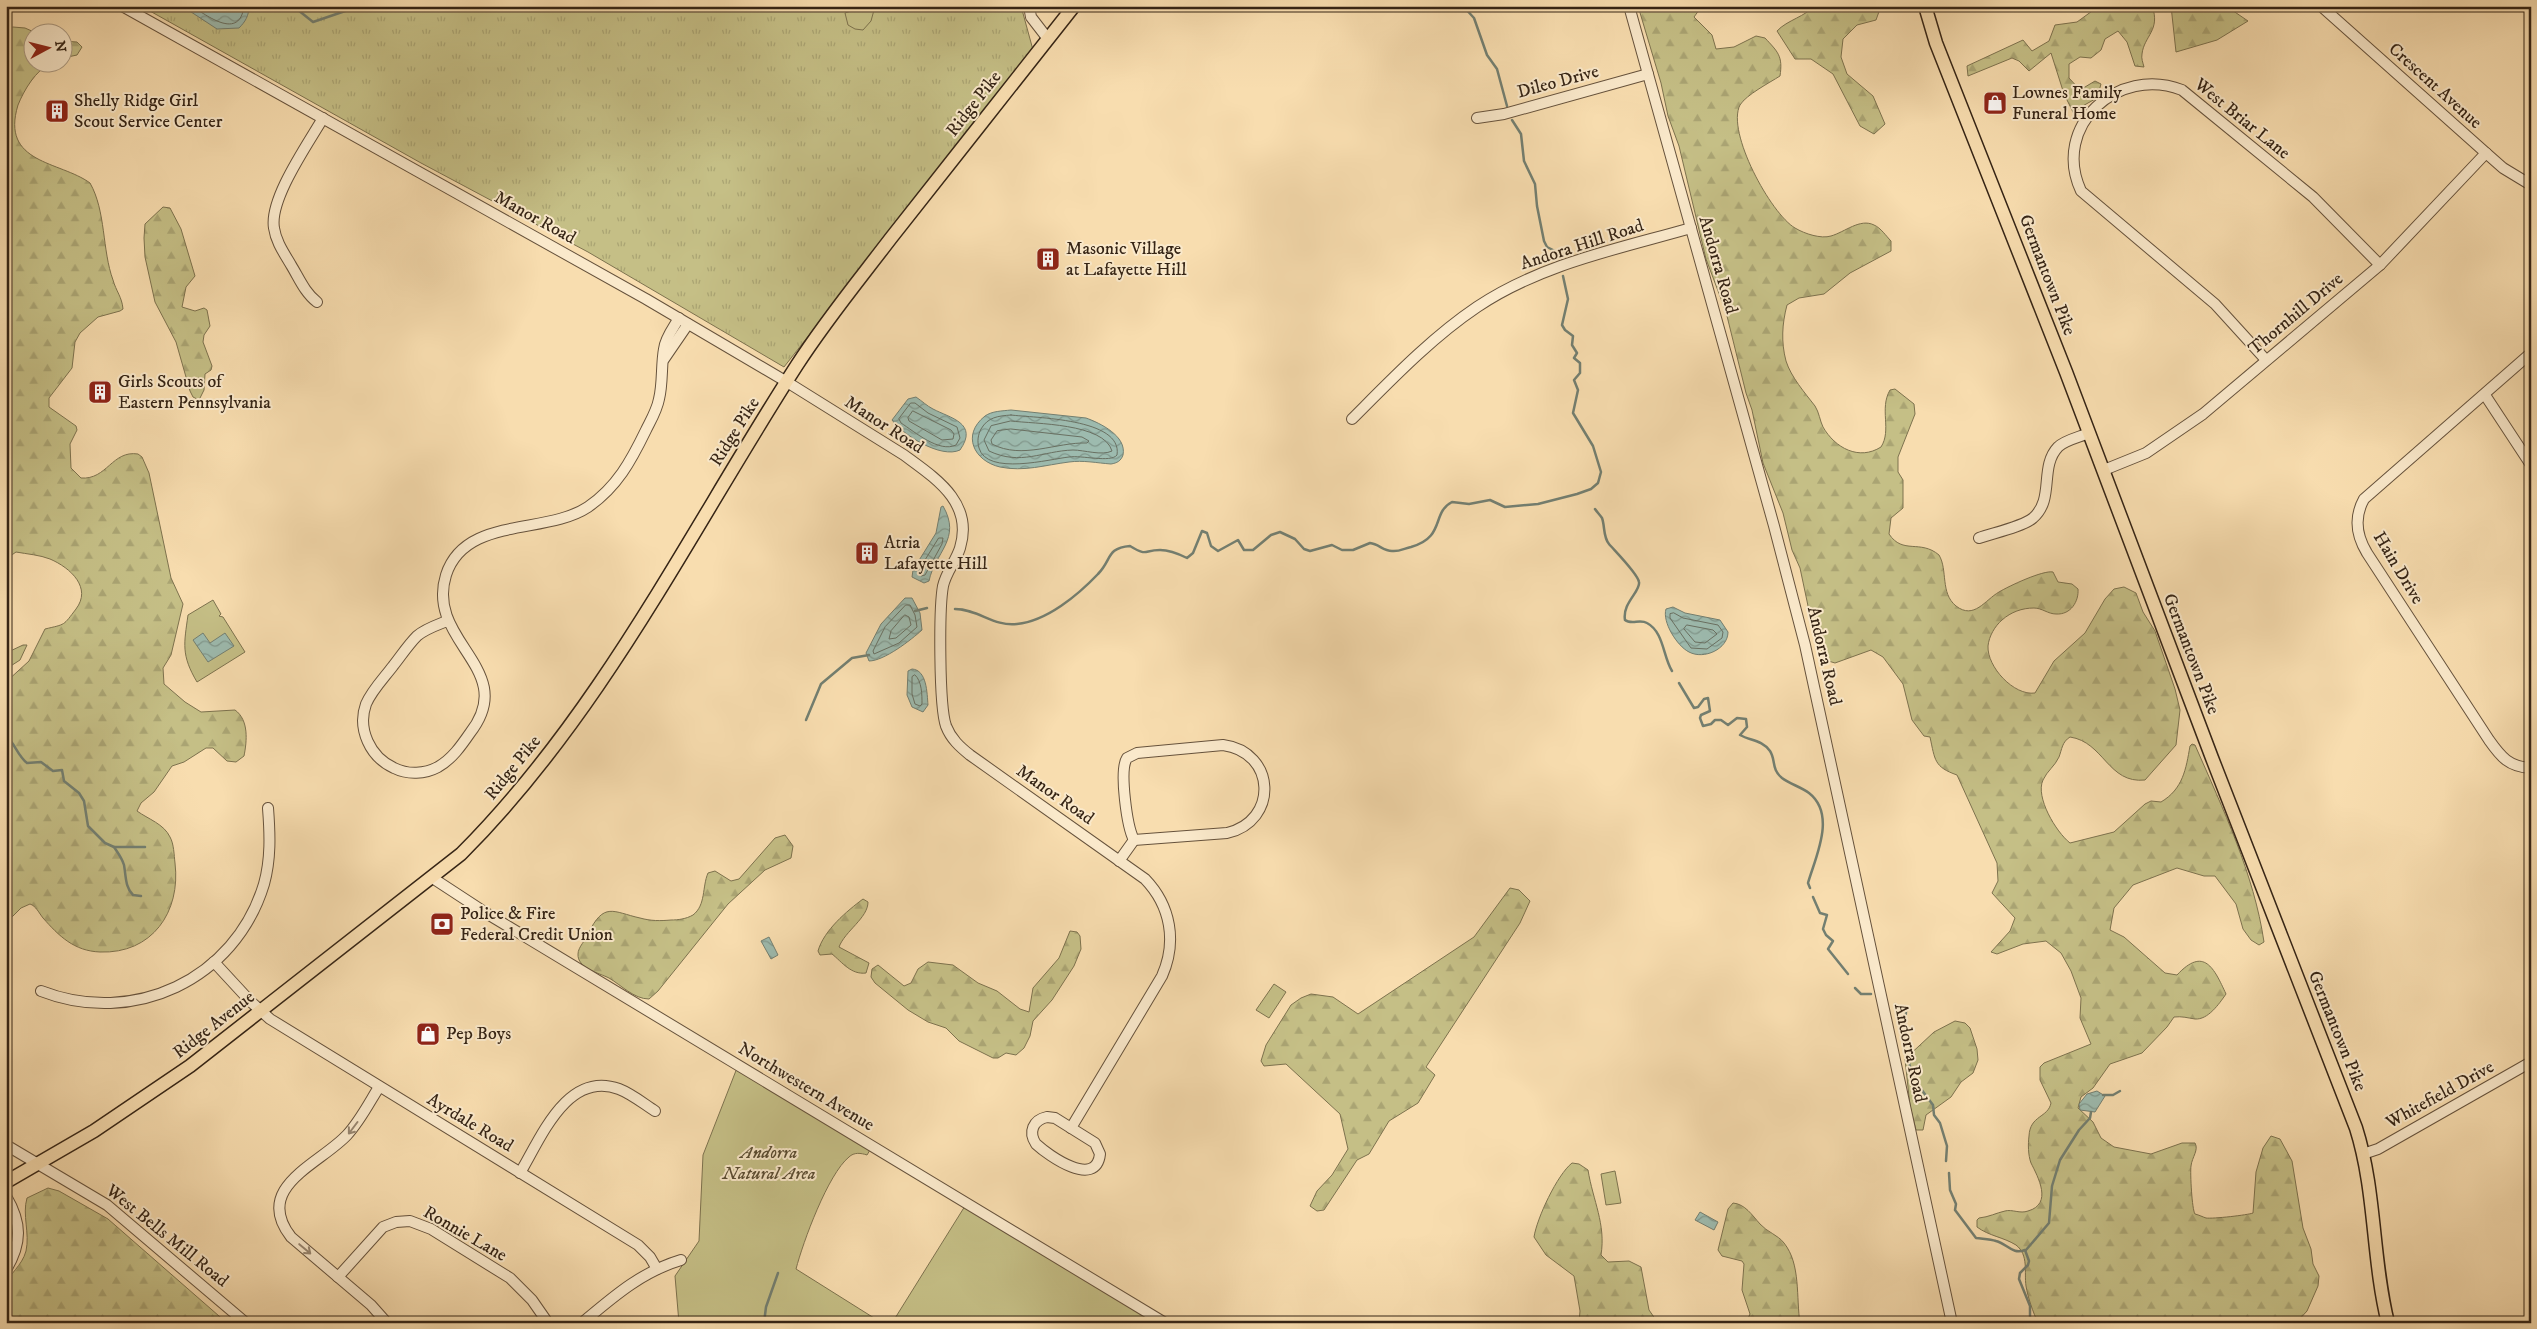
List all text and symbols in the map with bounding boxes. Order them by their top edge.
north arrow [22,22,72,72]
street label: Crescent Avenue [2384,38,2486,134]
text: N [50,40,70,54]
street label: Dileo Drive [1515,61,1601,103]
street label: Ridge Pike [942,67,1006,141]
street label: West Briar Lane [2189,73,2294,164]
place label: Lownes Family Funeral Home [2012,82,2122,125]
place label: Shelly Ridge Girl Scout Service Center [74,90,223,133]
shop icon: Lownes Family Funeral Home [1982,90,2008,116]
building icon: Shelly Ridge Girl Scout Service Center [44,98,70,124]
street label: Manor Road [490,187,580,249]
street label: Germantown Pike [2014,211,2080,339]
street label: Andorra Road [1694,214,1742,316]
street label: Andora Hill Road [1518,215,1646,275]
place label: Masonic Village at Lafayette Hill [1066,238,1187,281]
building icon: Masonic Village at Lafayette Hill [1035,246,1061,272]
street label: Thornhill Drive [2244,268,2348,360]
place label: Girls Scouts of Eastern Pennsylvania [118,371,271,414]
building icon: Girls Scouts of Eastern Pennsylvania [87,379,113,405]
street label: Manor Road [840,391,928,459]
street label: Ridge Pike [705,394,765,470]
street label: Hain Drive [2368,528,2428,608]
place label: Atria Lafayette Hill [884,532,988,575]
building icon: Atria Lafayette Hill [854,540,880,566]
street label: Germantown Pike [2158,590,2224,718]
street label: Andorra Road [1802,604,1846,708]
street label: Ridge Pike [480,731,546,805]
street label: Manor Road [1012,760,1098,830]
place label: Police & Fire Federal Credit Union [460,903,614,946]
bank icon: Police & Fire Federal Credit Union [429,911,455,937]
street label: Germantown Pike [2303,968,2371,1094]
street label: Ridge Avenue [169,986,259,1064]
street label: Andorra Road [1889,1001,1931,1105]
shop icon: Pep Boys [415,1021,441,1047]
place label: Pep Boys [446,1023,511,1045]
street label: Northwestern Avenue [734,1038,878,1136]
street label: Whitefield Drive [2381,1056,2498,1134]
street label: Ayrdale Road [423,1089,517,1157]
one-way arrow [347,1121,358,1134]
park label: Andorra Natural Area [722,1142,816,1185]
street label: West Bells Mill Road [101,1179,233,1292]
street label: Ronnie Lane [419,1201,511,1267]
one-way arrow [298,1244,311,1255]

